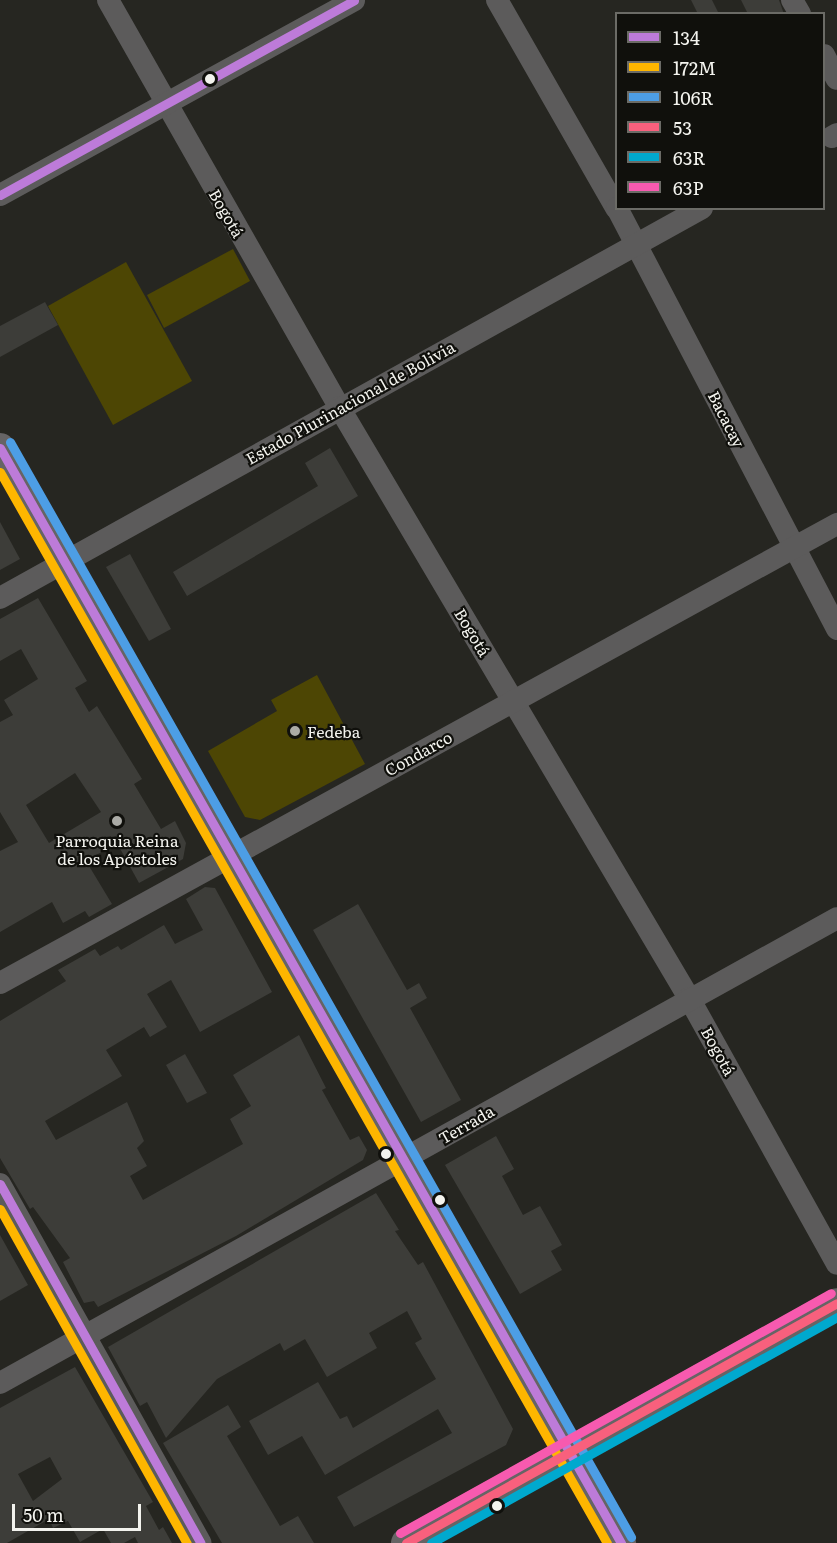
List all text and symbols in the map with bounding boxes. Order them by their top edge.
legend [615,12,825,210]
text: 134 [673,24,700,51]
text: 172M [673,54,716,81]
unlabelled marker [204,73,216,85]
text: 106R [673,84,713,111]
text: 53 [673,114,692,141]
text: 63R [673,144,705,171]
text: 63P [673,174,703,201]
street label: Bogotá [206,185,248,241]
street label: Estado Plurinacional de Bolivia [242,336,458,468]
street label: Bacacay [705,388,749,450]
street label: Bogotá [451,605,495,659]
place label: Fedeba [307,721,360,741]
marker: Fedeba [288,724,302,738]
street label: Condarco [381,727,455,779]
marker: Parroquia Reina de los Apóstoles [110,814,124,828]
place label: Parroquia Reina de los Apóstoles [55,830,179,868]
street label: Bogotá [698,1023,740,1079]
street label: Terrada [435,1100,497,1148]
unlabelled marker [380,1148,392,1160]
unlabelled marker [434,1194,446,1206]
scale bar [15,1492,144,1530]
unlabelled marker [491,1500,503,1512]
text: 50 m [23,1501,64,1528]

